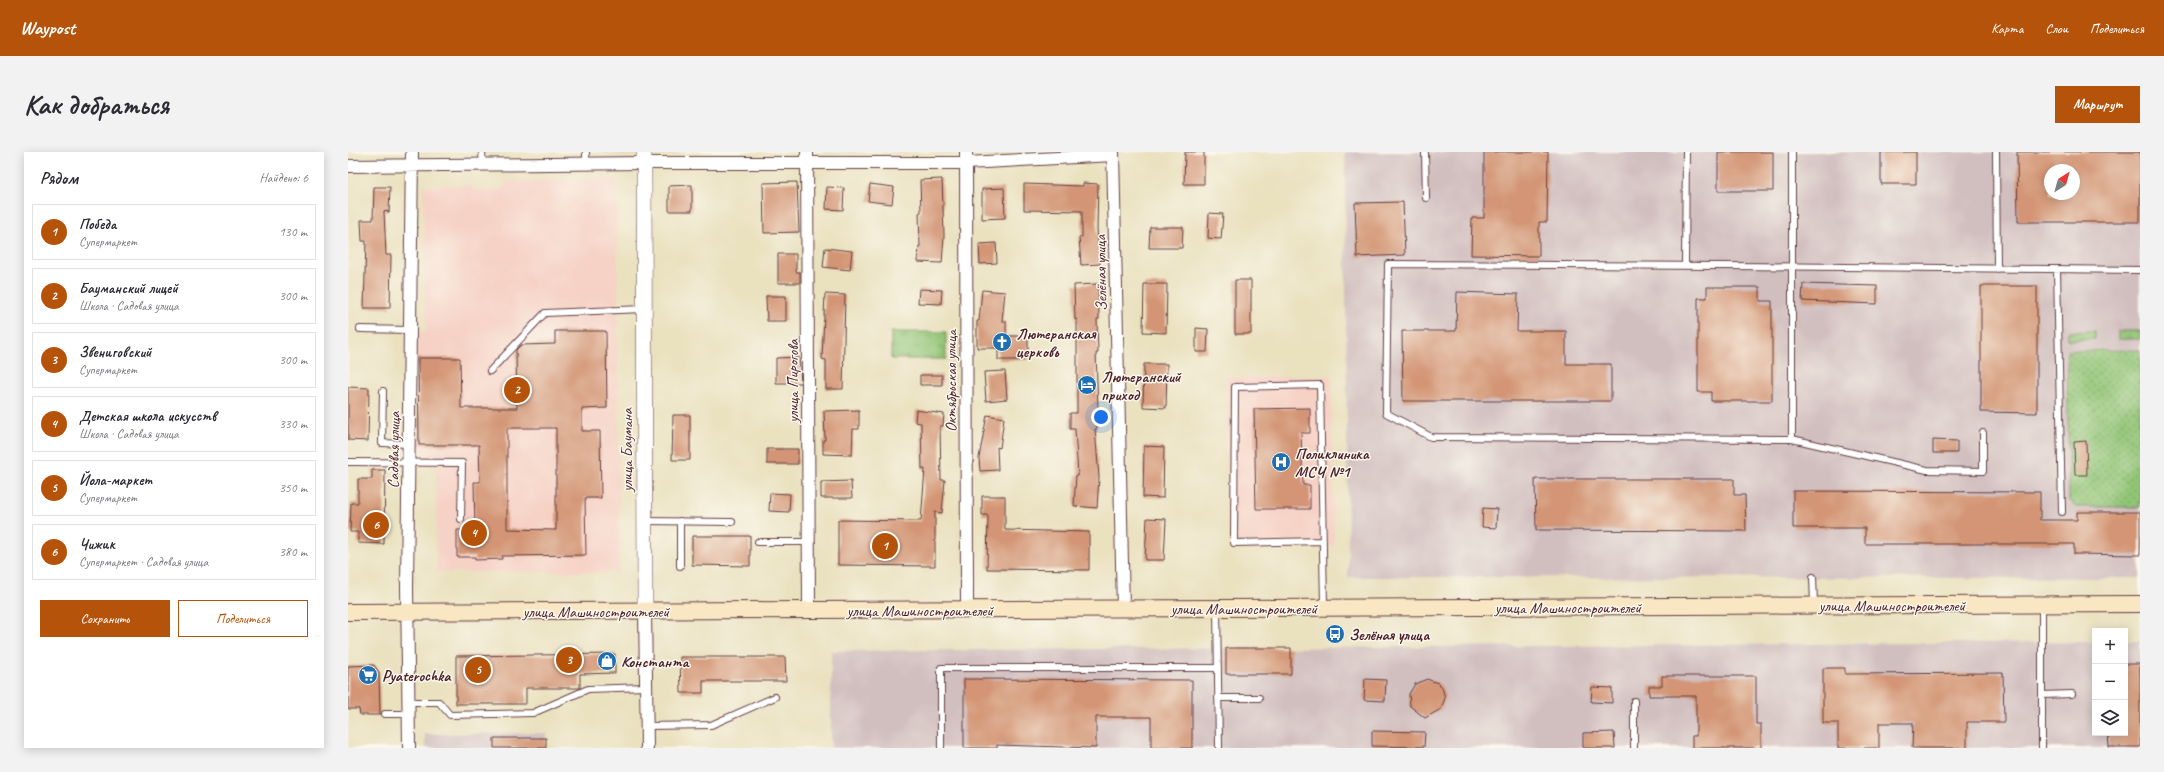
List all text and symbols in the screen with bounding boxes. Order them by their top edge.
text: Waypost [20,16,75,40]
text: Карта [1991,20,2023,37]
text: Слои [2045,20,2068,37]
text: Поделиться [2090,20,2144,37]
button: Маршрут [2055,86,2140,123]
text: Как добраться [24,87,169,122]
north arrow [2044,164,2080,200]
text: Рядом [40,168,78,189]
text: Найдено: 6 [260,170,308,186]
text: Победа [79,215,116,234]
text: 1 [51,224,57,240]
text: 130 m [279,224,307,240]
street label: Зелёная улица [1090,233,1112,311]
text: Супермаркет [79,234,137,250]
text: Бауманский лицей [79,279,178,298]
text: 2 [51,288,57,304]
text: 300 m [279,288,307,304]
text: Школа · Садовая улица [79,298,179,314]
place label: Лютеранская церковь [1016,324,1097,362]
street label: Октябрьская улица [941,328,961,432]
church icon: Лютеранская церковь [991,331,1013,353]
street label: улица Пирогова [783,338,803,424]
text: Звениговский [79,343,151,362]
text: 3 [51,352,57,368]
text: 300 m [279,352,307,368]
text: Супермаркет [79,362,137,378]
place label: Лютеранский приход [1101,367,1182,405]
hotel icon: Лютеранский приход [1076,374,1098,396]
pin: 2 [504,375,530,405]
text: Детская школа искусств [79,407,216,426]
street label: улица Баумана [617,407,637,493]
your location [1091,407,1111,427]
street label: Садовая улица [383,410,405,489]
text: 4 [51,416,57,432]
text: 330 m [279,416,307,432]
text: Школа · Садовая улица [79,426,179,442]
place label: Поликлиника МСЧ №1 [1295,444,1370,482]
hospital icon: Поликлиника МСЧ №1 [1270,451,1292,473]
text: Йола-маркет [79,471,152,490]
text: 5 [51,480,57,496]
text: 350 m [279,480,307,496]
text: Супермаркет [79,490,137,506]
pin: 6 [363,510,389,540]
pin: 4 [461,518,487,548]
pin: 1 [872,531,898,561]
text: Чижик [79,535,115,554]
text: 6 [51,544,57,560]
text: 380 m [279,544,307,560]
text: Супермаркет · Садовая улица [79,554,208,570]
street label: улица Машиностроителей [1818,596,1967,616]
street label: улица Машиностроителей [1494,598,1643,618]
street label: улица Машиностроителей [1170,599,1319,619]
button: Сохранить [40,600,170,637]
button: Поделиться [178,600,308,637]
street label: улица Машиностроителей [846,601,995,621]
street label: улица Машиностроителей [522,602,671,622]
bus stop icon: Зелёная улица [1324,623,1346,645]
place label: Зелёная улица [1349,625,1430,645]
map controls [2092,628,2128,736]
button: + [2092,628,2128,664]
pin: 3 [556,645,582,675]
shop icon: Константа [596,650,618,672]
place label: Константа [621,652,691,672]
pin: 5 [465,655,491,685]
supermarket icon: Pyaterochka [357,664,379,686]
button: − [2092,664,2128,700]
place label: Pyaterochka [382,666,452,686]
button: layers [2092,700,2128,736]

